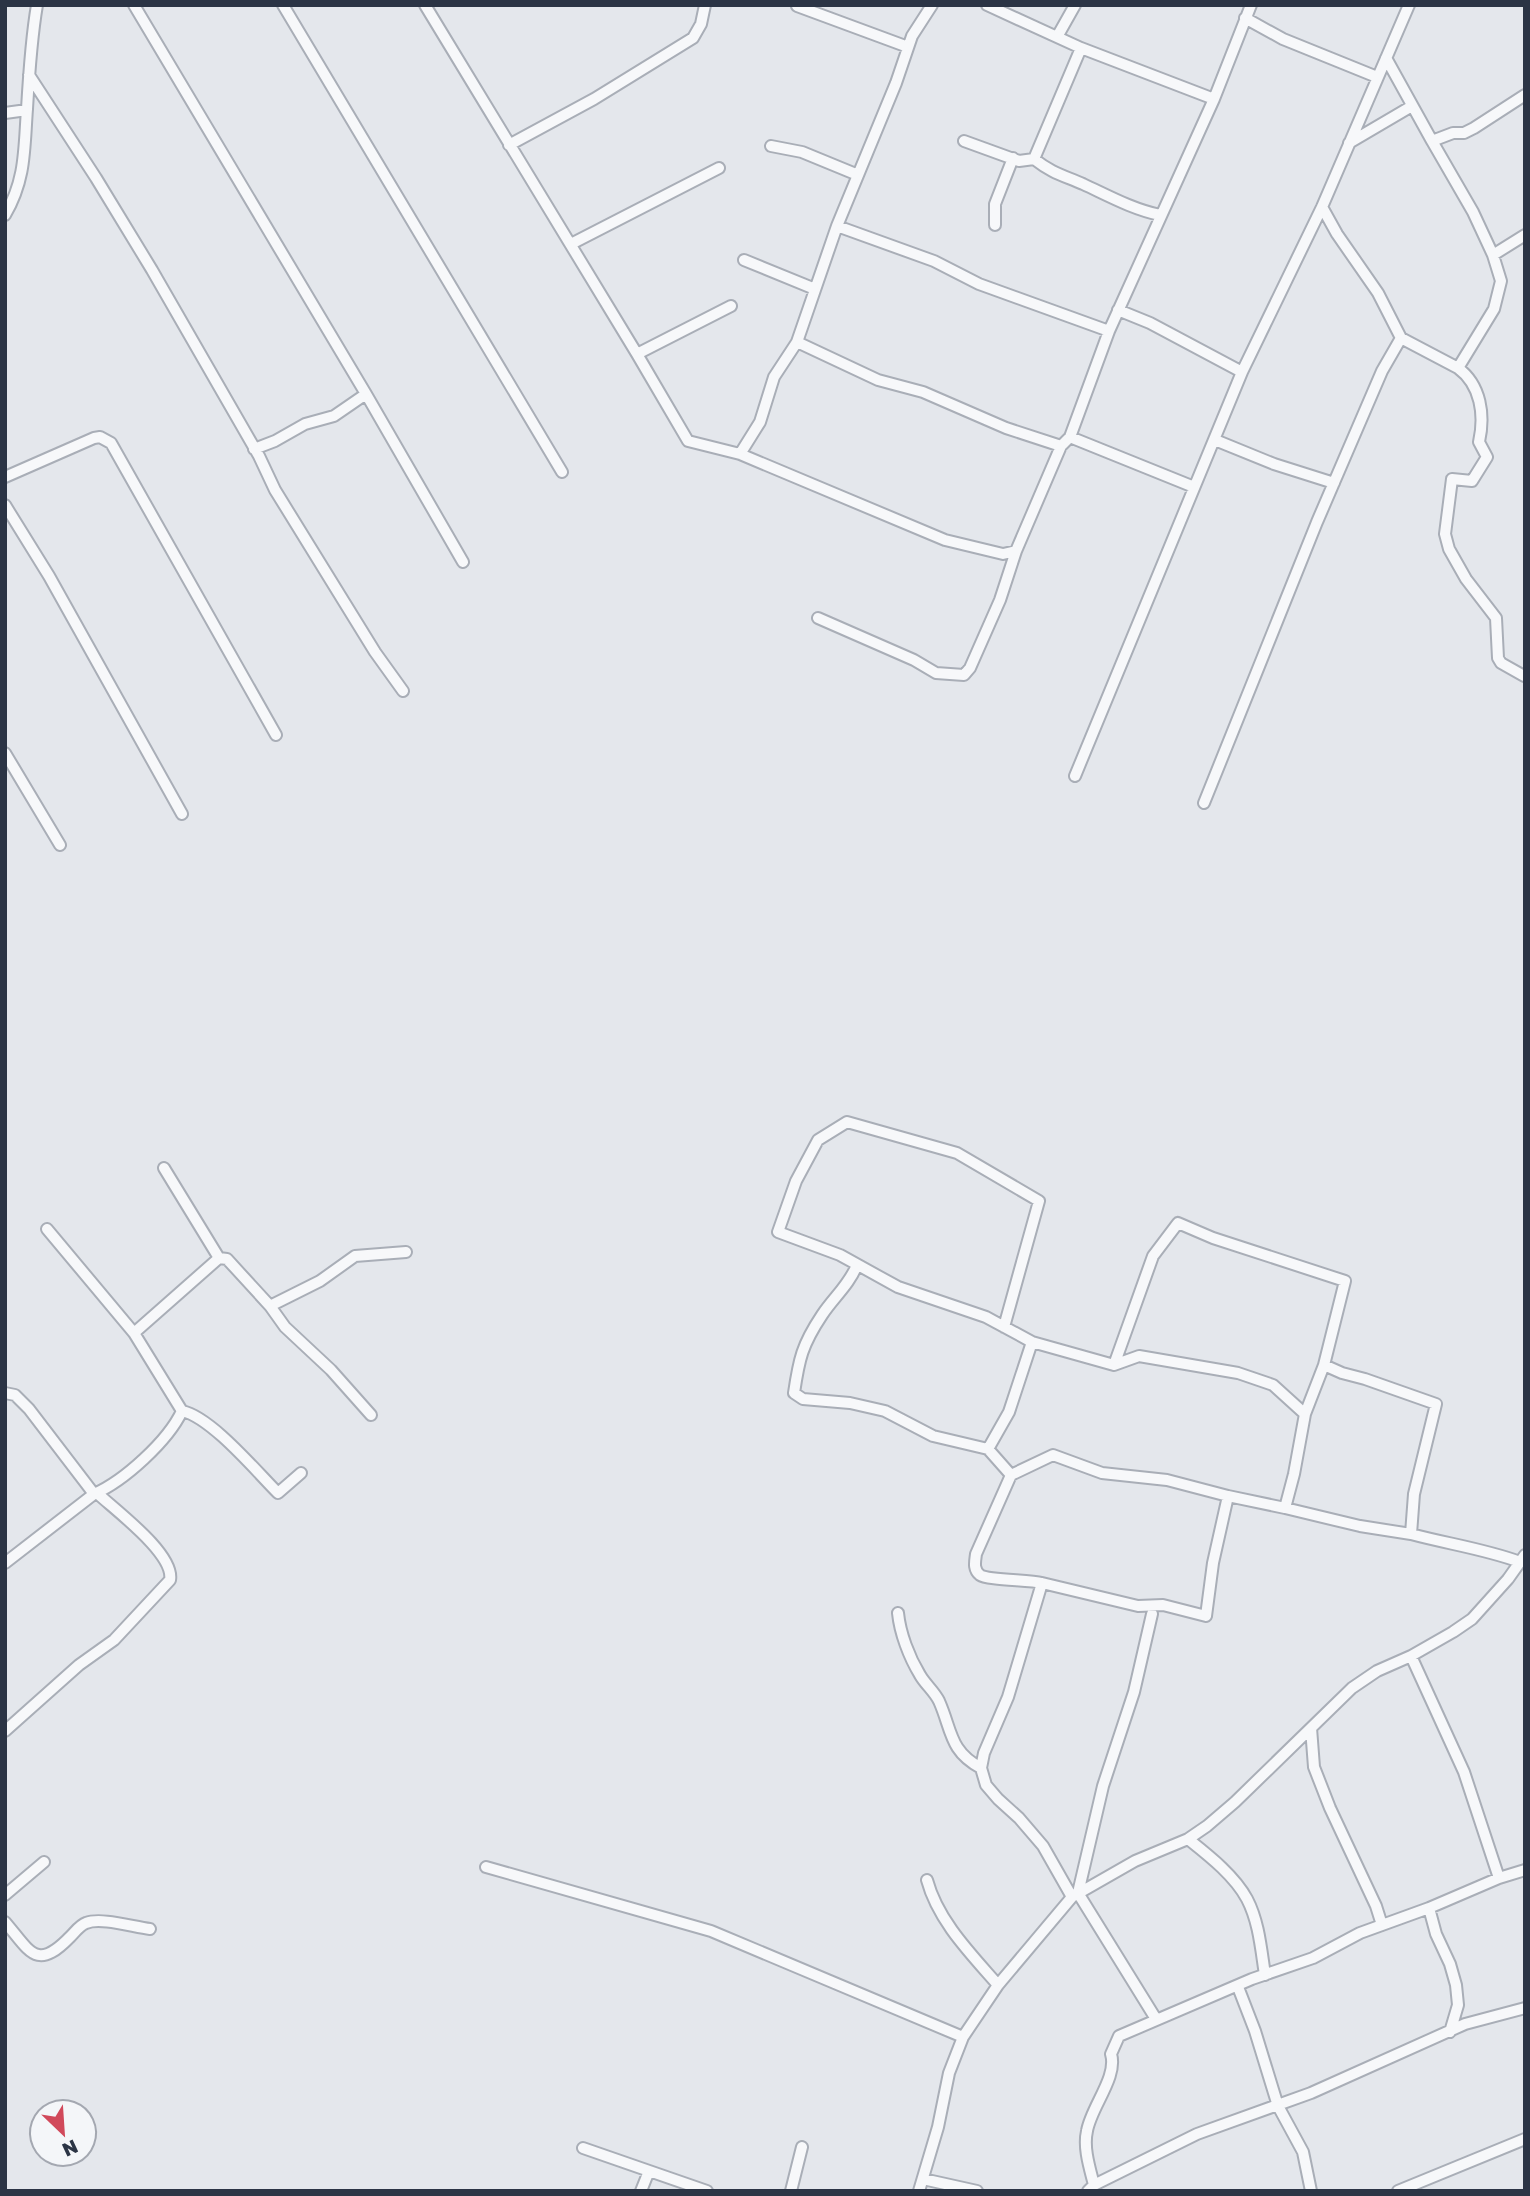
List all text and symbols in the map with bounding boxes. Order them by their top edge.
north arrow [28,2098,98,2168]
text: N [59,2135,82,2162]

